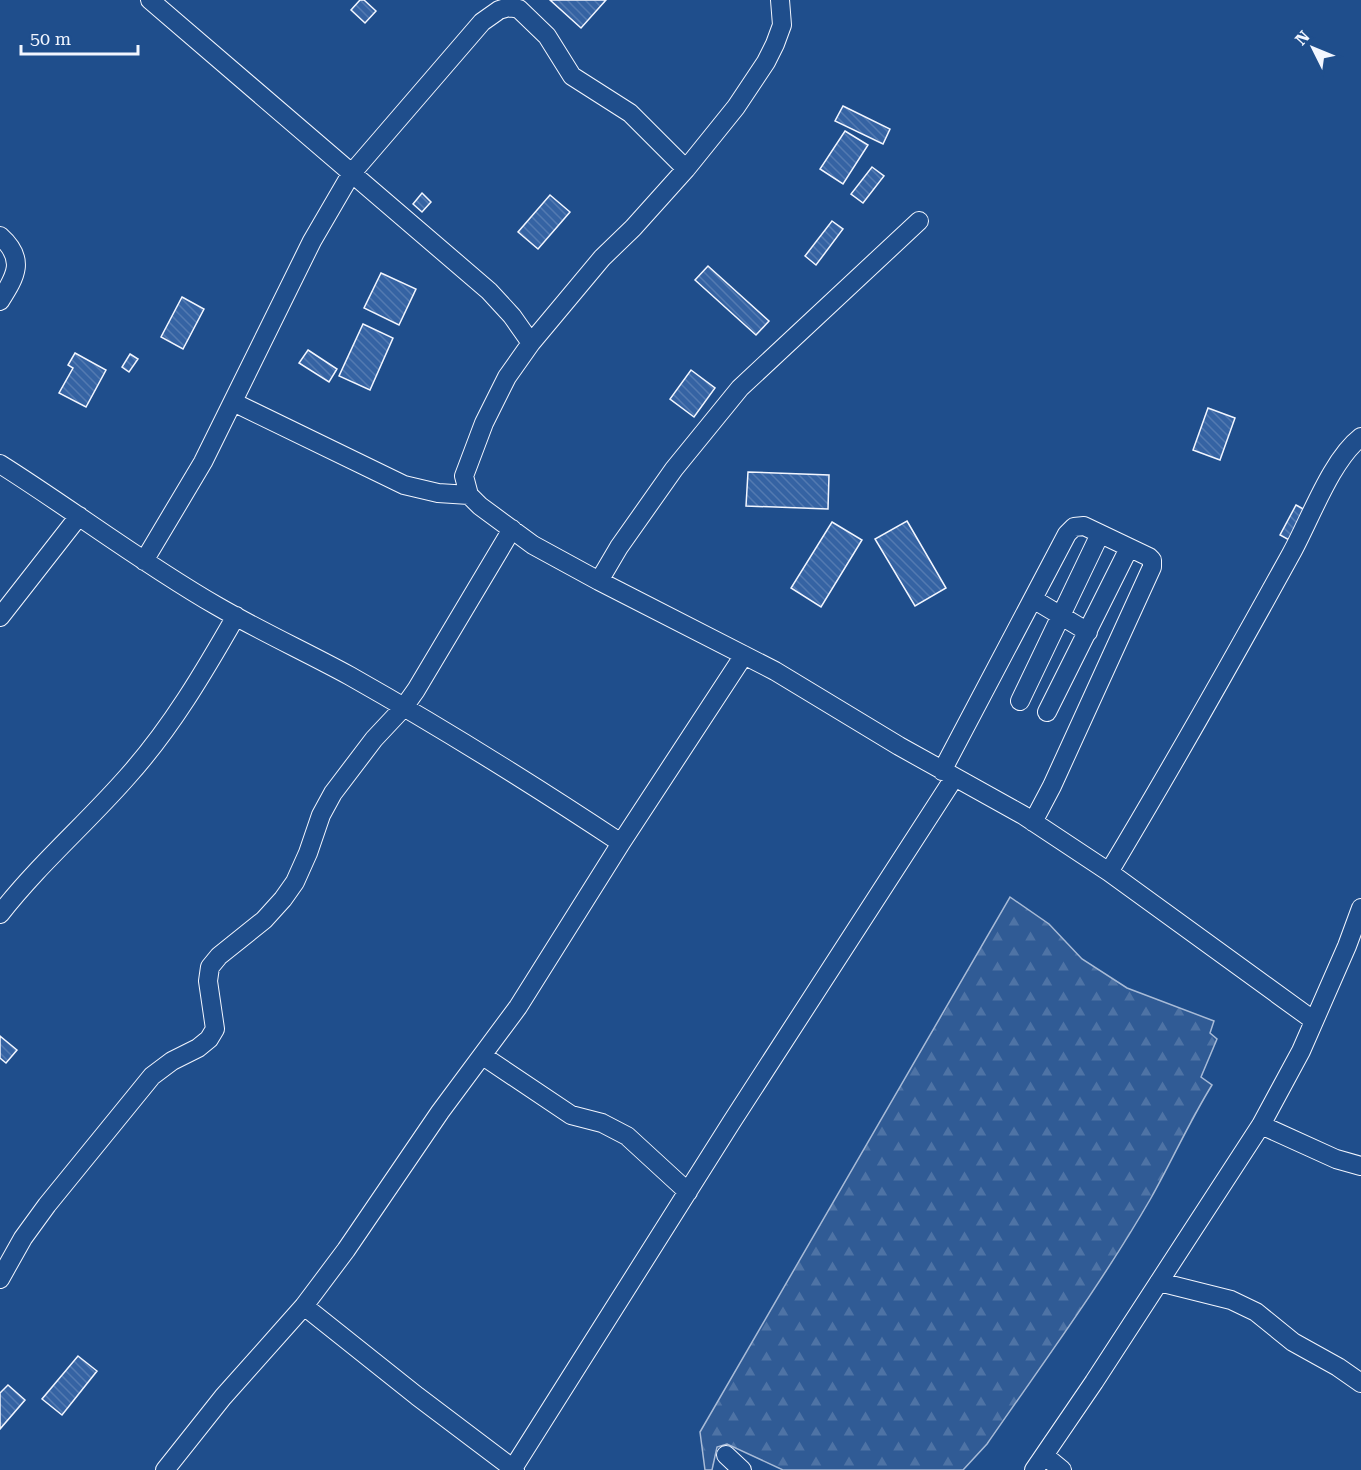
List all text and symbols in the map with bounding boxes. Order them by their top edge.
scale bar [21,18,138,56]
north arrow [1283,18,1343,78]
text: N [1291,27,1314,49]
text: 50 m [30,28,71,49]

